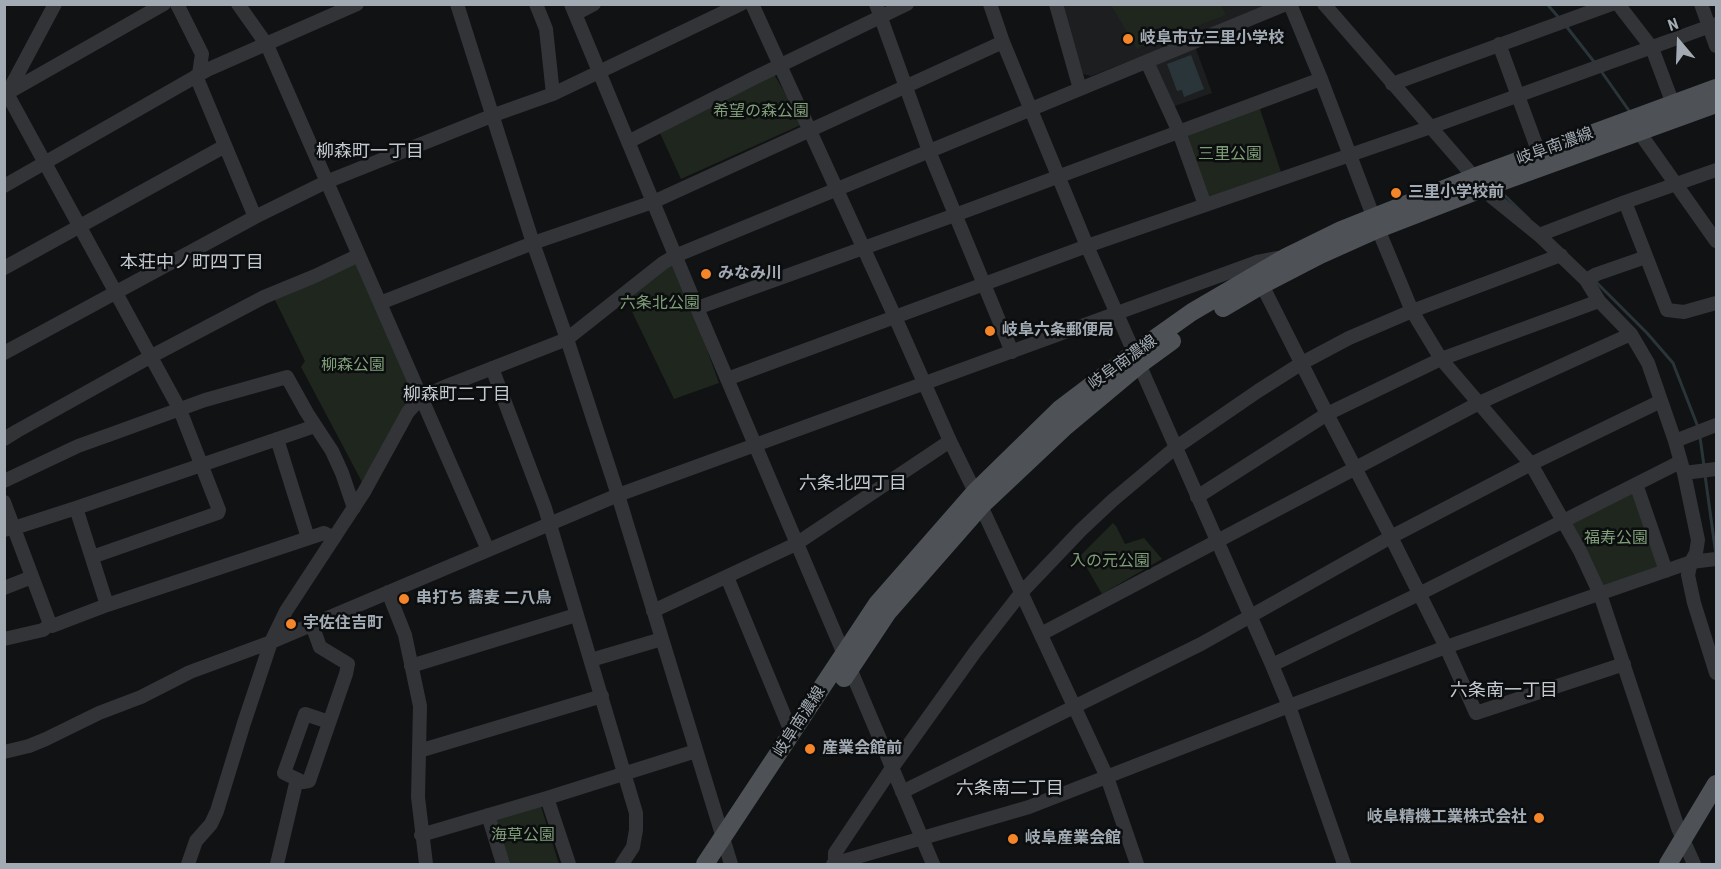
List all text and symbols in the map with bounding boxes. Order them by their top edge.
north arrow [1649,12,1709,72]
text: N [1665,14,1681,35]
place label: 岐阜市立三里小学校 [1140,29,1284,49]
marker: 岐阜市立三里小学校 [1121,32,1135,46]
park label: 希望の森公園 [713,102,809,122]
street label: 岐阜南濃線 [1514,124,1596,170]
district label: 柳森町一丁目 [316,141,424,163]
park label: 三里公園 [1198,145,1262,165]
place label: 三里小学校前 [1408,183,1504,203]
marker: 三里小学校前 [1389,186,1403,200]
district label: 本荘中ノ町四丁目 [120,252,264,274]
place label: みなみ川 [718,264,782,284]
marker: みなみ川 [699,267,713,281]
park label: 六条北公園 [620,294,700,314]
place label: 岐阜六条郵便局 [1002,321,1114,341]
marker: 岐阜六条郵便局 [983,324,997,338]
street label: 岐阜南濃線 [1085,332,1161,394]
park label: 柳森公園 [321,356,385,376]
district label: 柳森町二丁目 [403,384,511,406]
district label: 六条北四丁目 [799,473,907,495]
park label: 福寿公園 [1584,529,1648,549]
park label: 入の元公園 [1070,552,1150,572]
place label: 串打ち 蕎麦 二八鳥 [416,589,551,609]
marker: 串打ち 蕎麦 二八鳥 [397,592,411,606]
place label: 宇佐住吉町 [303,614,383,634]
marker: 宇佐住吉町 [284,617,298,631]
district label: 六条南一丁目 [1450,680,1558,702]
street label: 岐阜南濃線 [770,683,830,761]
place label: 産業会館前 [822,739,902,759]
marker: 産業会館前 [803,742,817,756]
district label: 六条南二丁目 [956,778,1064,800]
place label: 岐阜精機工業株式会社 [1367,808,1527,828]
marker: 岐阜精機工業株式会社 [1532,811,1546,825]
park label: 海草公園 [491,826,555,846]
place label: 岐阜産業会館 [1025,829,1121,849]
marker: 岐阜産業会館 [1006,832,1020,846]

